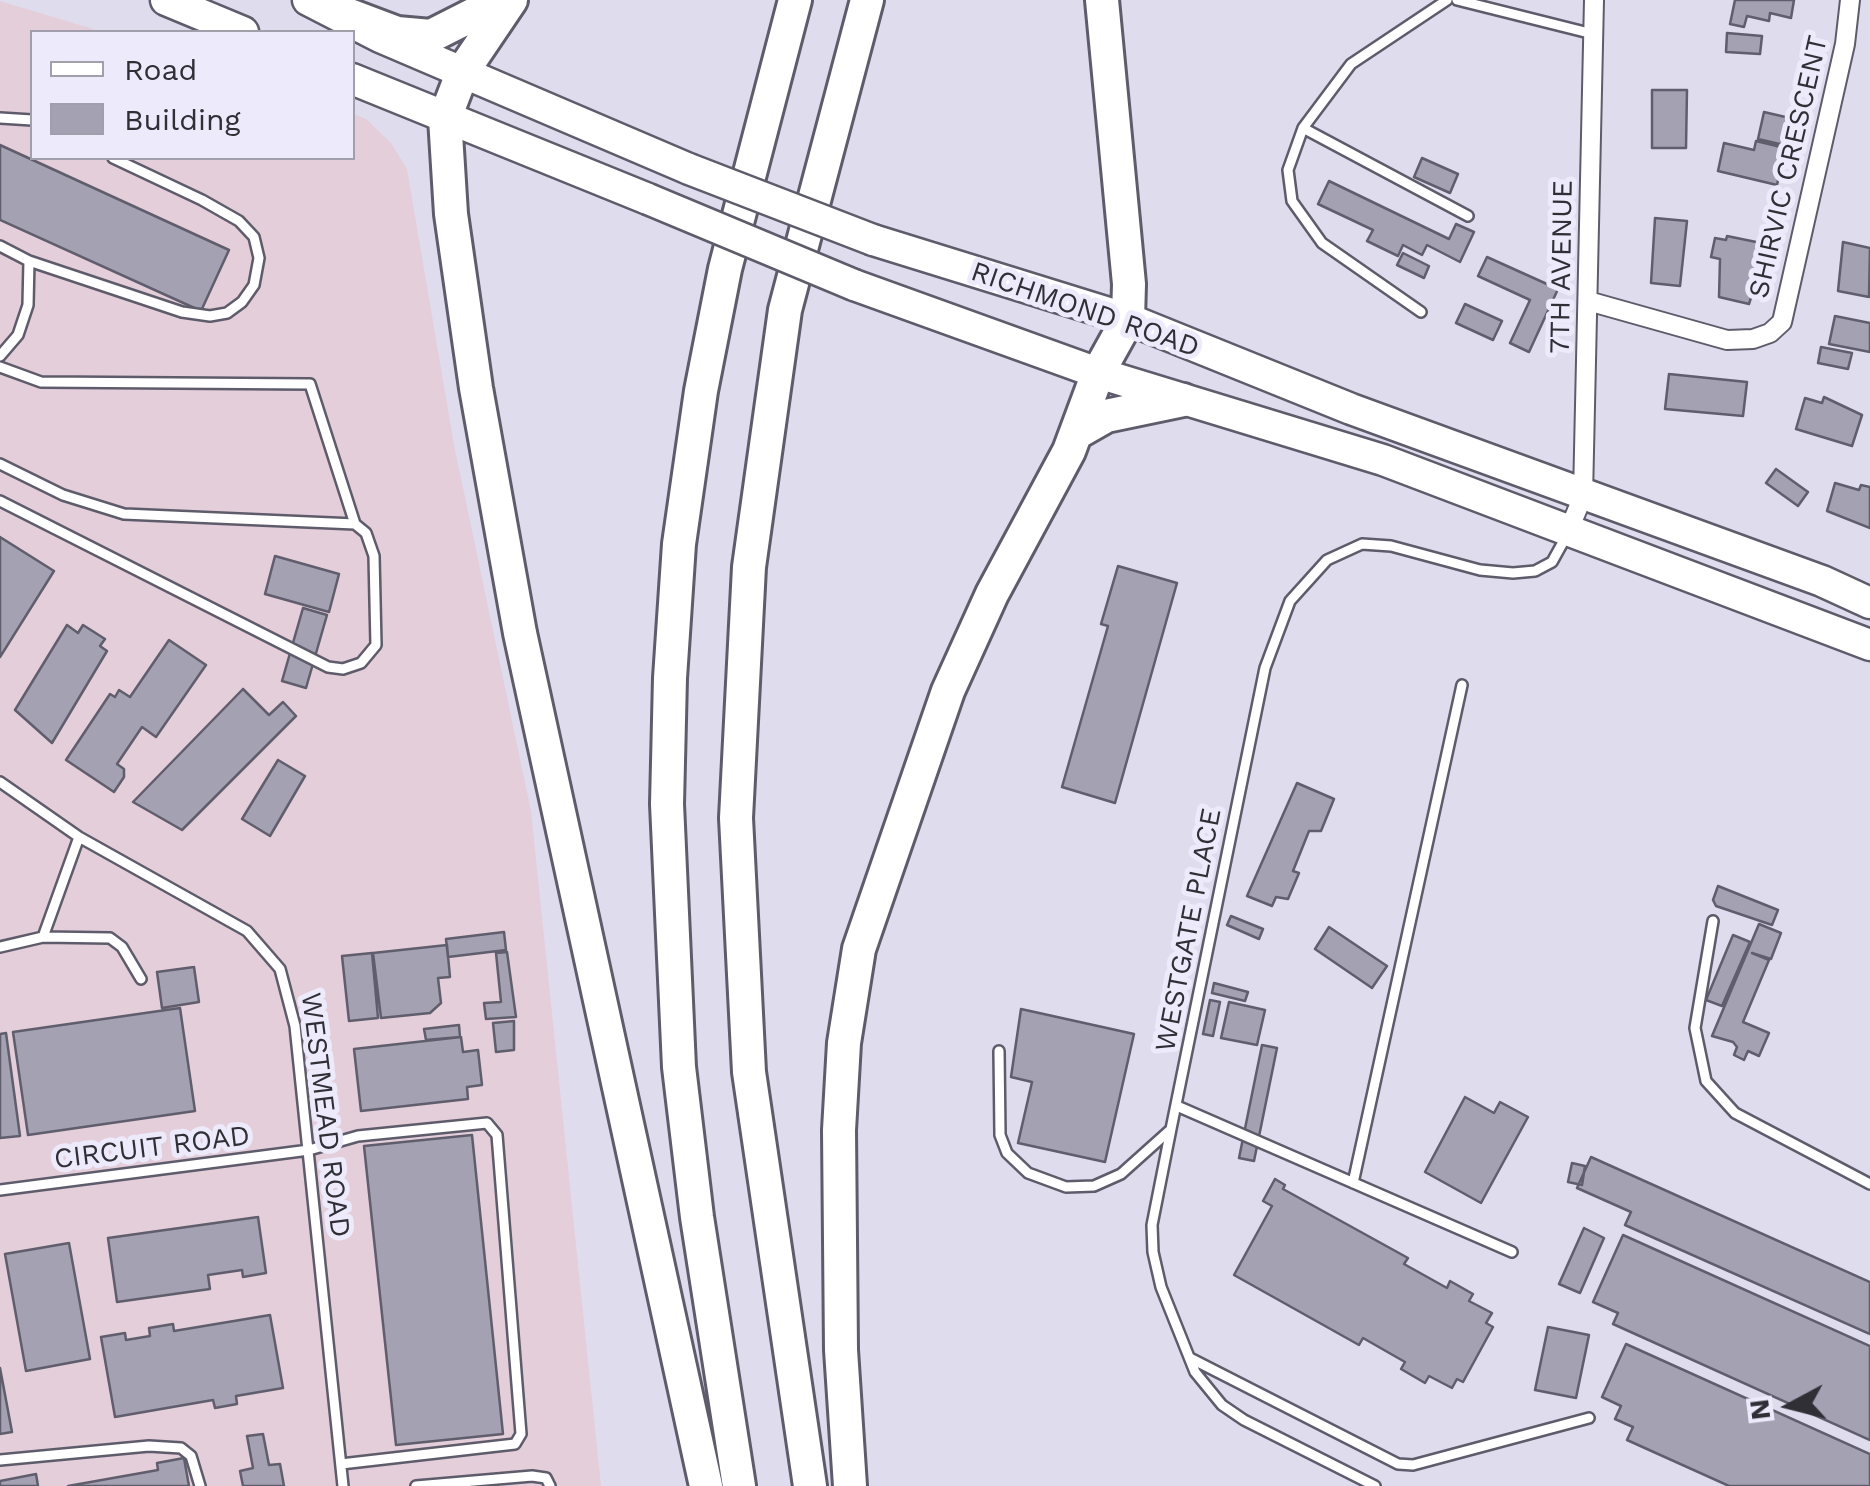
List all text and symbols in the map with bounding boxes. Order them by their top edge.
legend [30,30,355,160]
street label: SHIRVIC CRESCENT [1742,32,1836,302]
text: Road [124,52,197,87]
text: Building [124,102,241,137]
street label: 7TH AVENUE [1544,180,1580,354]
street label: RICHMOND ROAD [966,255,1204,365]
street label: WESTGATE PLACE [1149,805,1229,1055]
street label: WESTMEAD ROAD [293,991,357,1239]
street label: CIRCUIT ROAD [52,1119,252,1177]
north arrow [1740,1356,1840,1456]
text: N [1742,1397,1777,1422]

